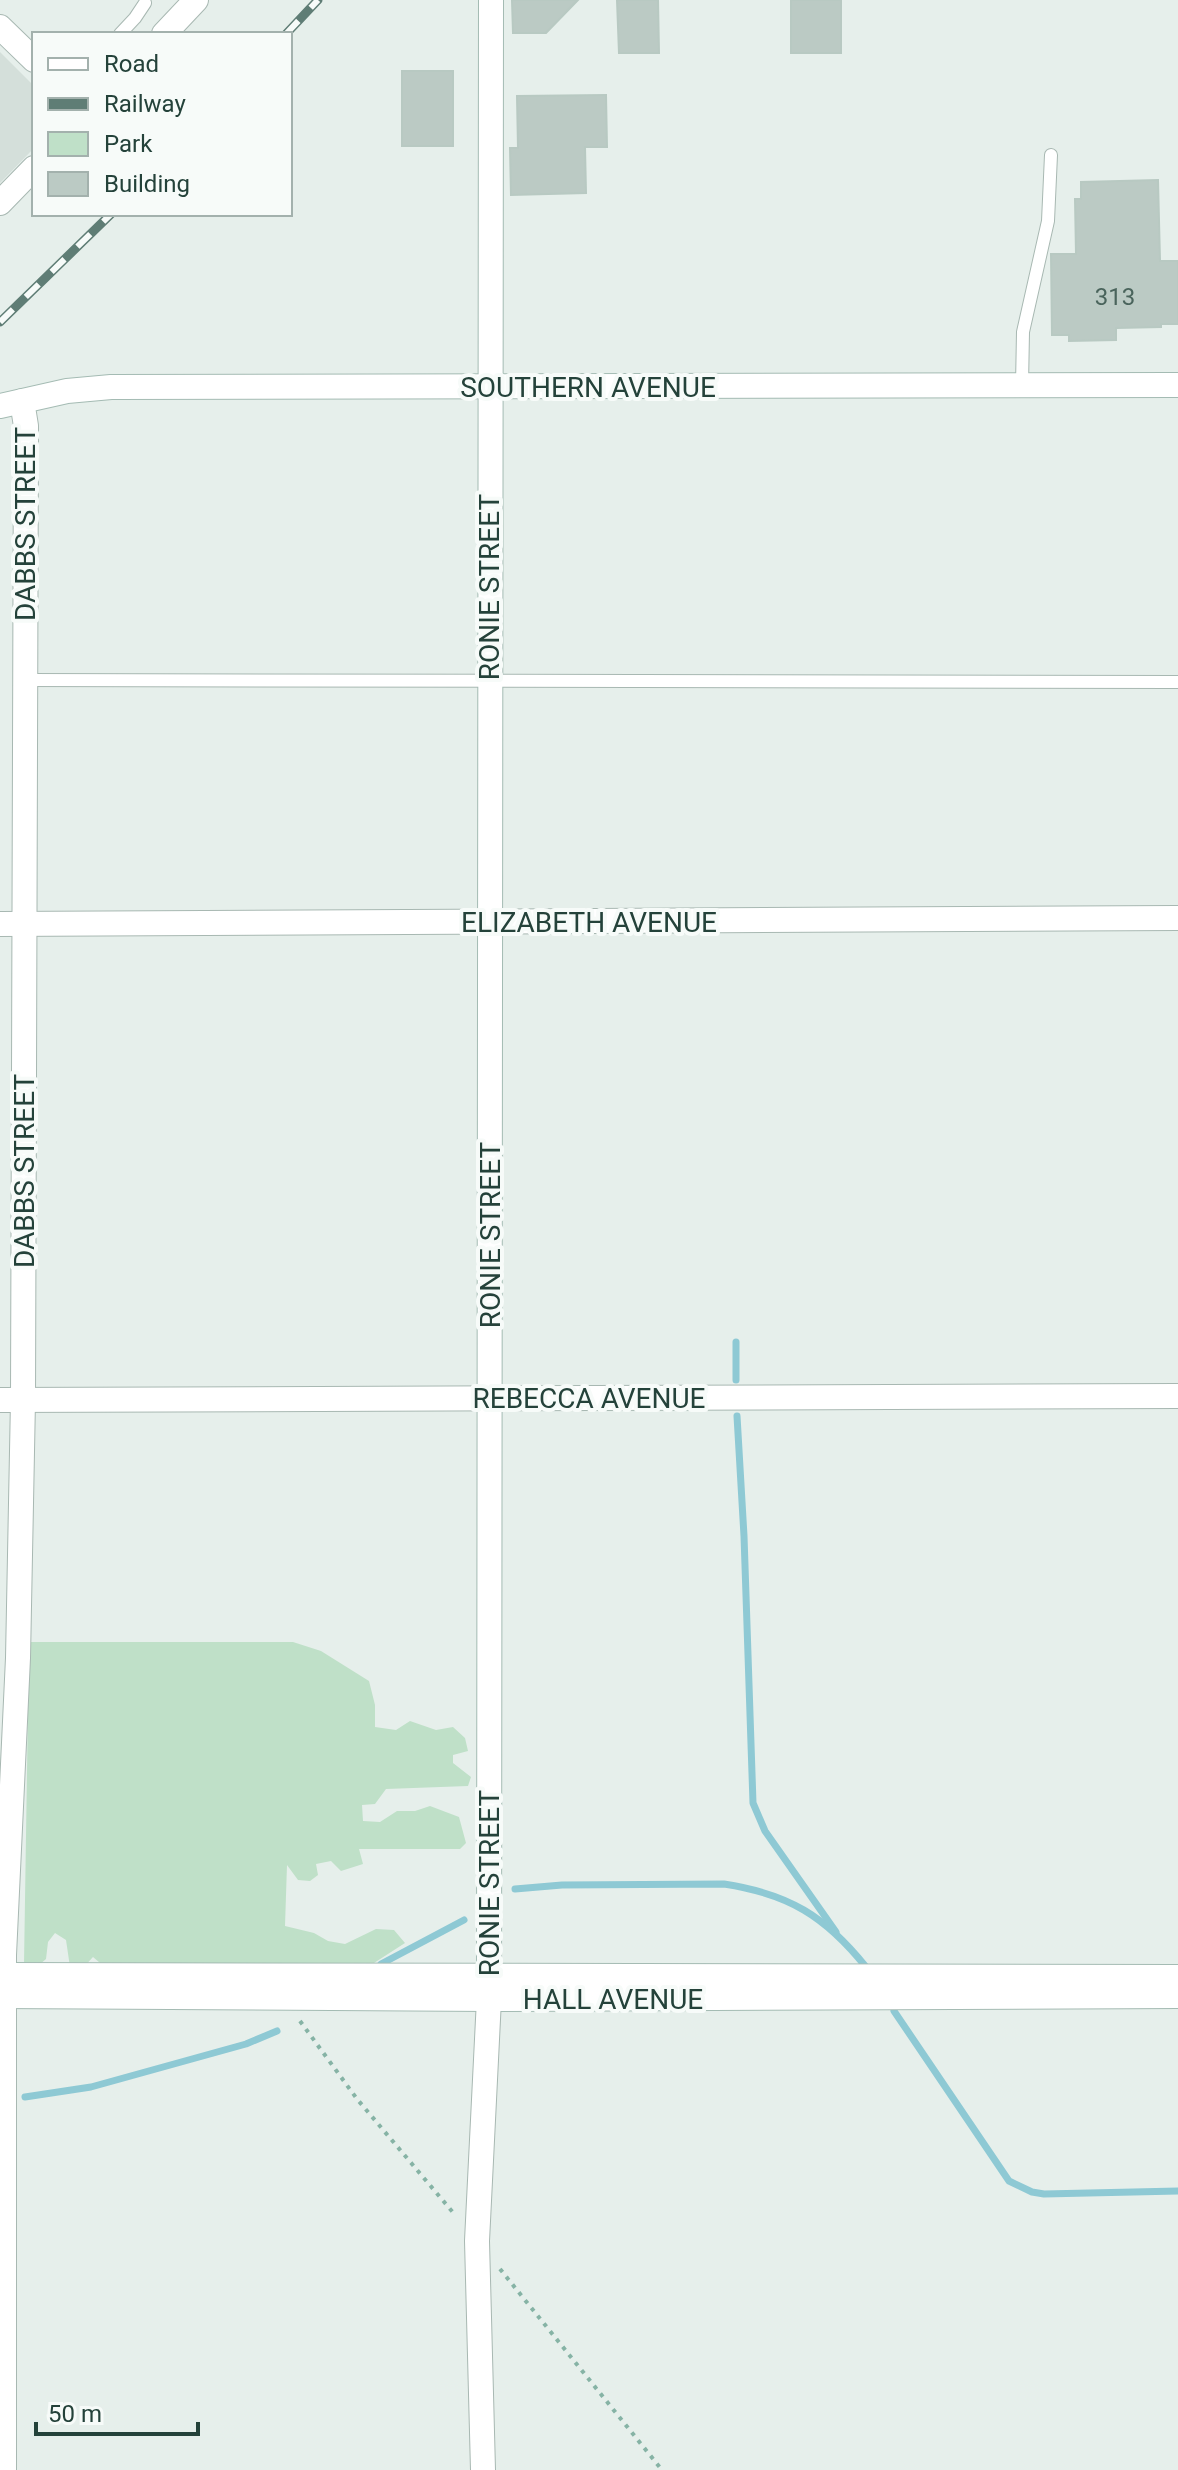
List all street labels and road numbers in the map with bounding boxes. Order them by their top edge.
street label: SOUTHERN AVENUE [460,371,716,404]
street label: DABBS STREET [9,427,42,621]
street label: RONIE STREET [473,494,506,680]
street label: ELIZABETH AVENUE [461,906,717,939]
street label: DABBS STREET [8,1074,41,1268]
street label: RONIE STREET [474,1142,507,1328]
street label: REBECCA AVENUE [472,1382,706,1415]
street label: RONIE STREET [473,1790,506,1976]
street label: HALL AVENUE [523,1983,703,2016]

